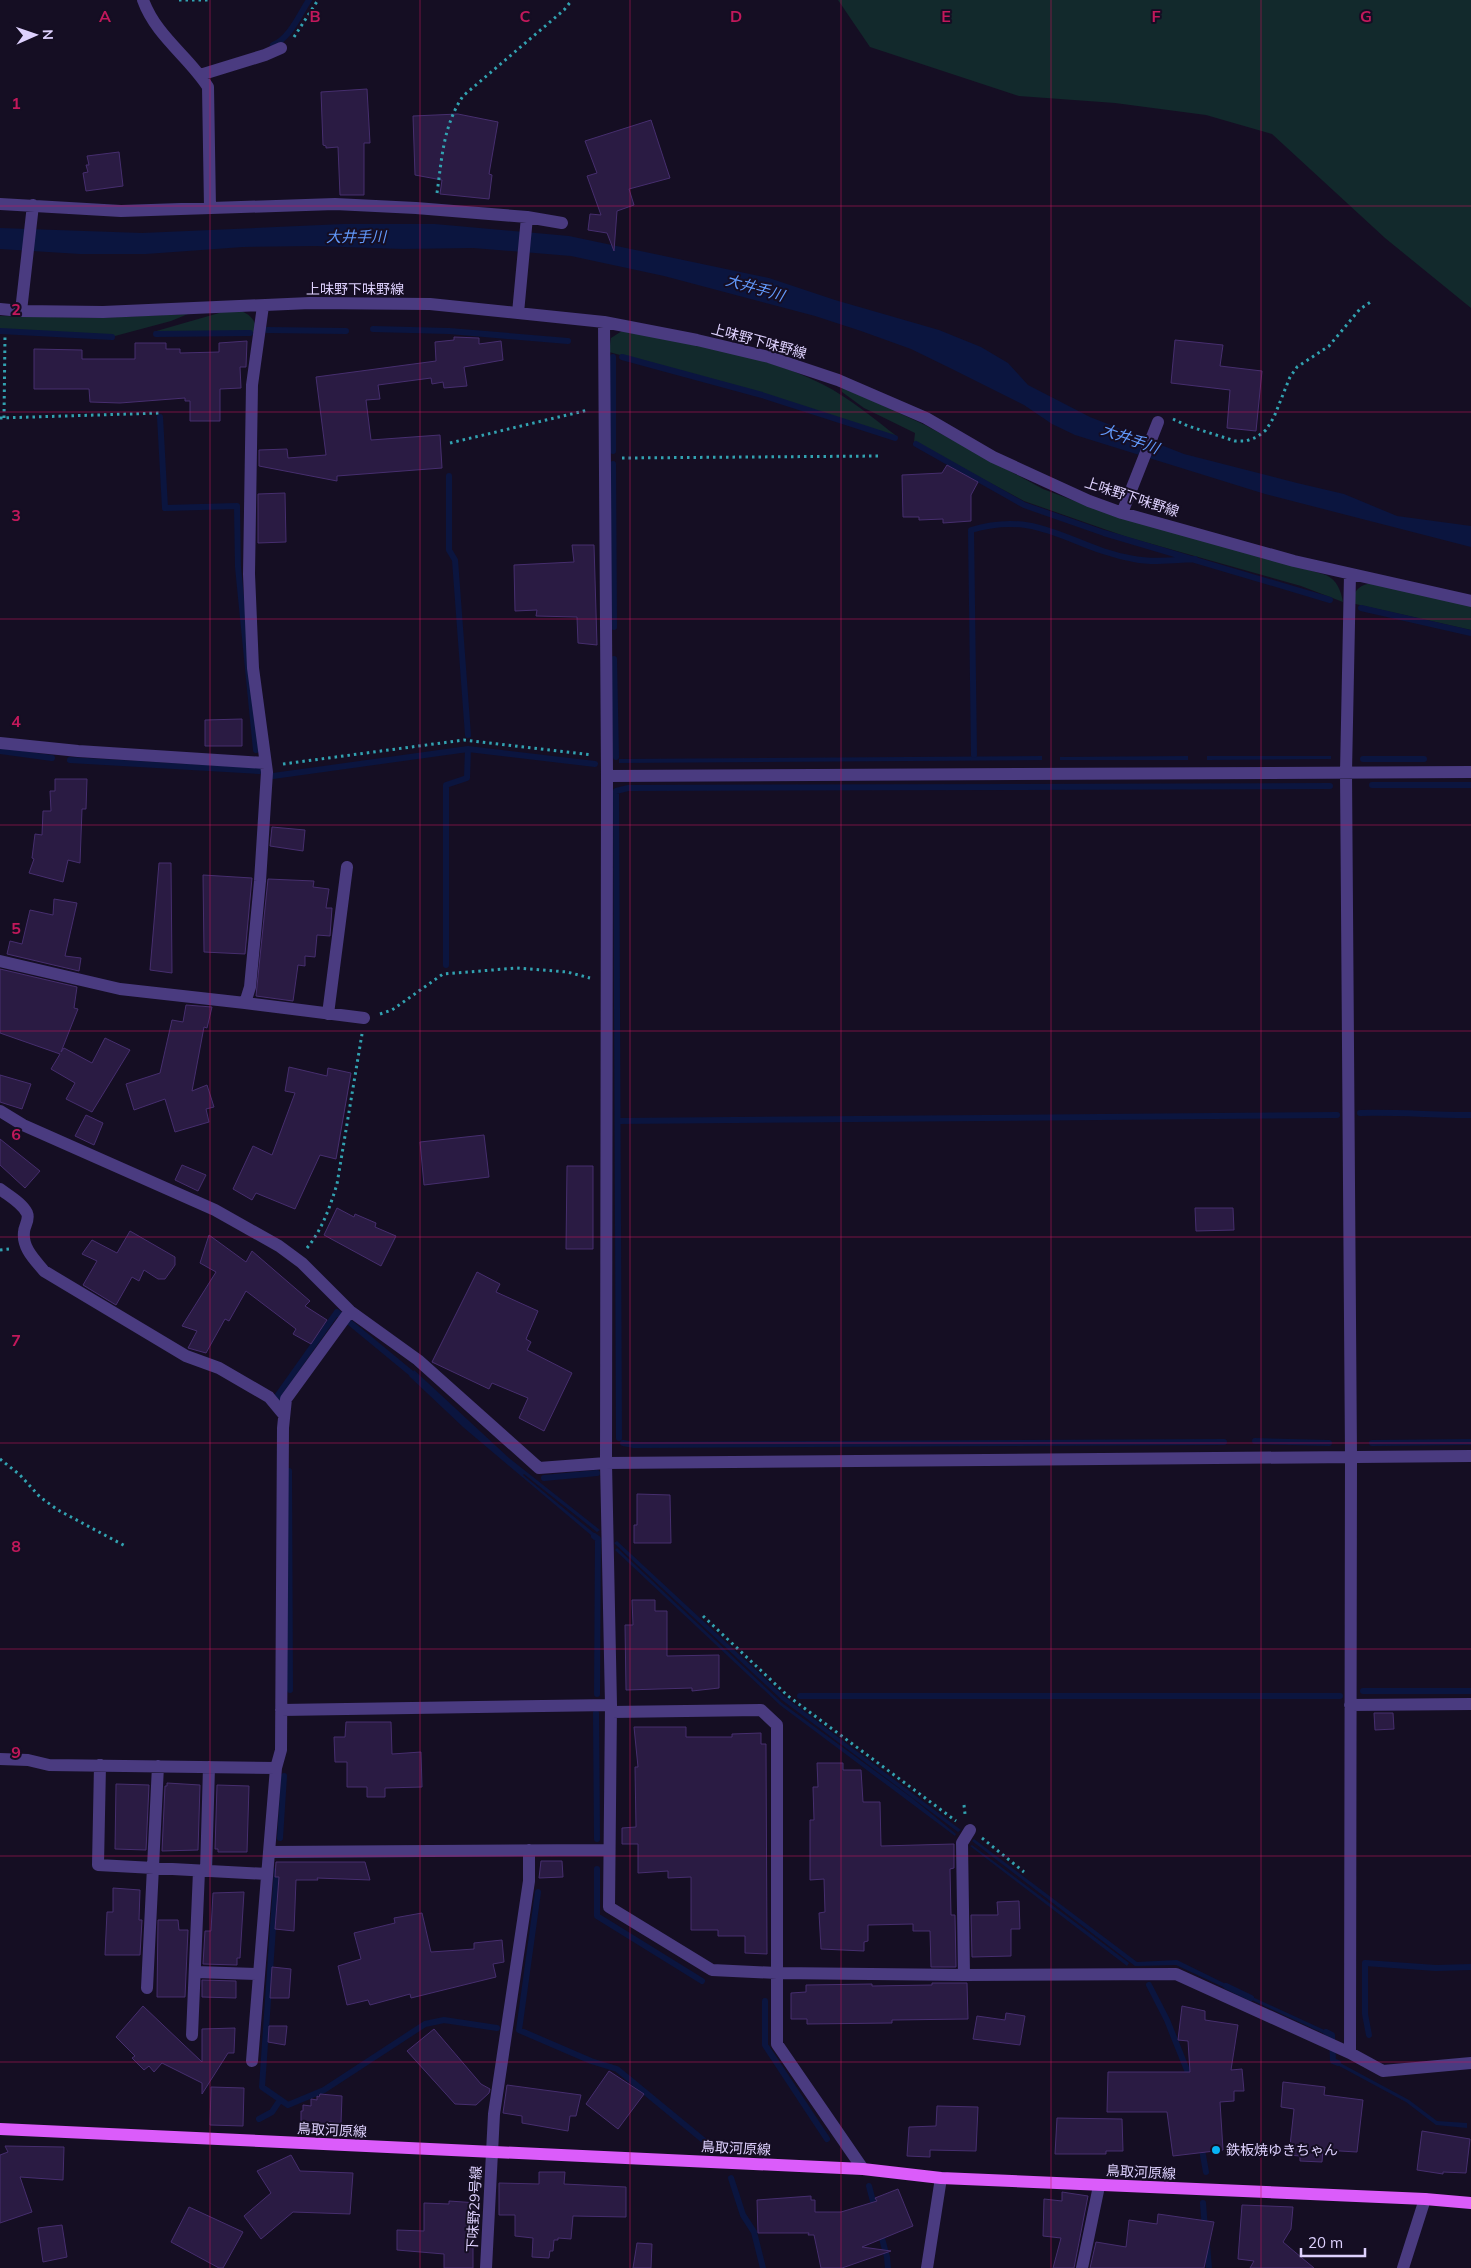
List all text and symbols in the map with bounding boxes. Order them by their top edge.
text: A [99,6,111,26]
text: B [309,6,321,26]
text: C [520,6,531,26]
text: D [730,6,742,26]
text: E [941,6,951,26]
text: F [1151,6,1161,26]
text: G [1360,6,1372,26]
north arrow [10,10,60,60]
text: N [39,29,57,40]
text: 1 [11,93,21,113]
water label: 大井手川 [326,227,388,246]
water label: 大井手川 [724,270,789,305]
street label: 上味野下味野線 [306,280,404,298]
text: 2 [11,299,21,319]
street label: 上味野下味野線 [709,320,809,362]
water label: 大井手川 [1099,419,1163,458]
street label: 上味野下味野線 [1083,473,1181,521]
text: 3 [11,505,21,525]
text: 4 [11,711,21,731]
text: 5 [11,918,21,938]
text: 6 [11,1124,21,1144]
text: 7 [11,1330,21,1350]
text: 8 [11,1536,21,1556]
text: 9 [11,1742,21,1762]
street label: 鳥取河原線 [297,2119,367,2141]
street label: 鳥取河原線 [701,2137,771,2159]
place label: 鉄板焼ゆきちゃん [1226,2141,1338,2159]
marker: 鉄板焼ゆきちゃん [1210,2144,1222,2156]
street label: 鳥取河原線 [1106,2161,1176,2183]
street label: 下味野29号線 [463,2165,485,2253]
scale bar [1301,2226,1365,2258]
text: 20 m [1308,2233,1343,2252]

